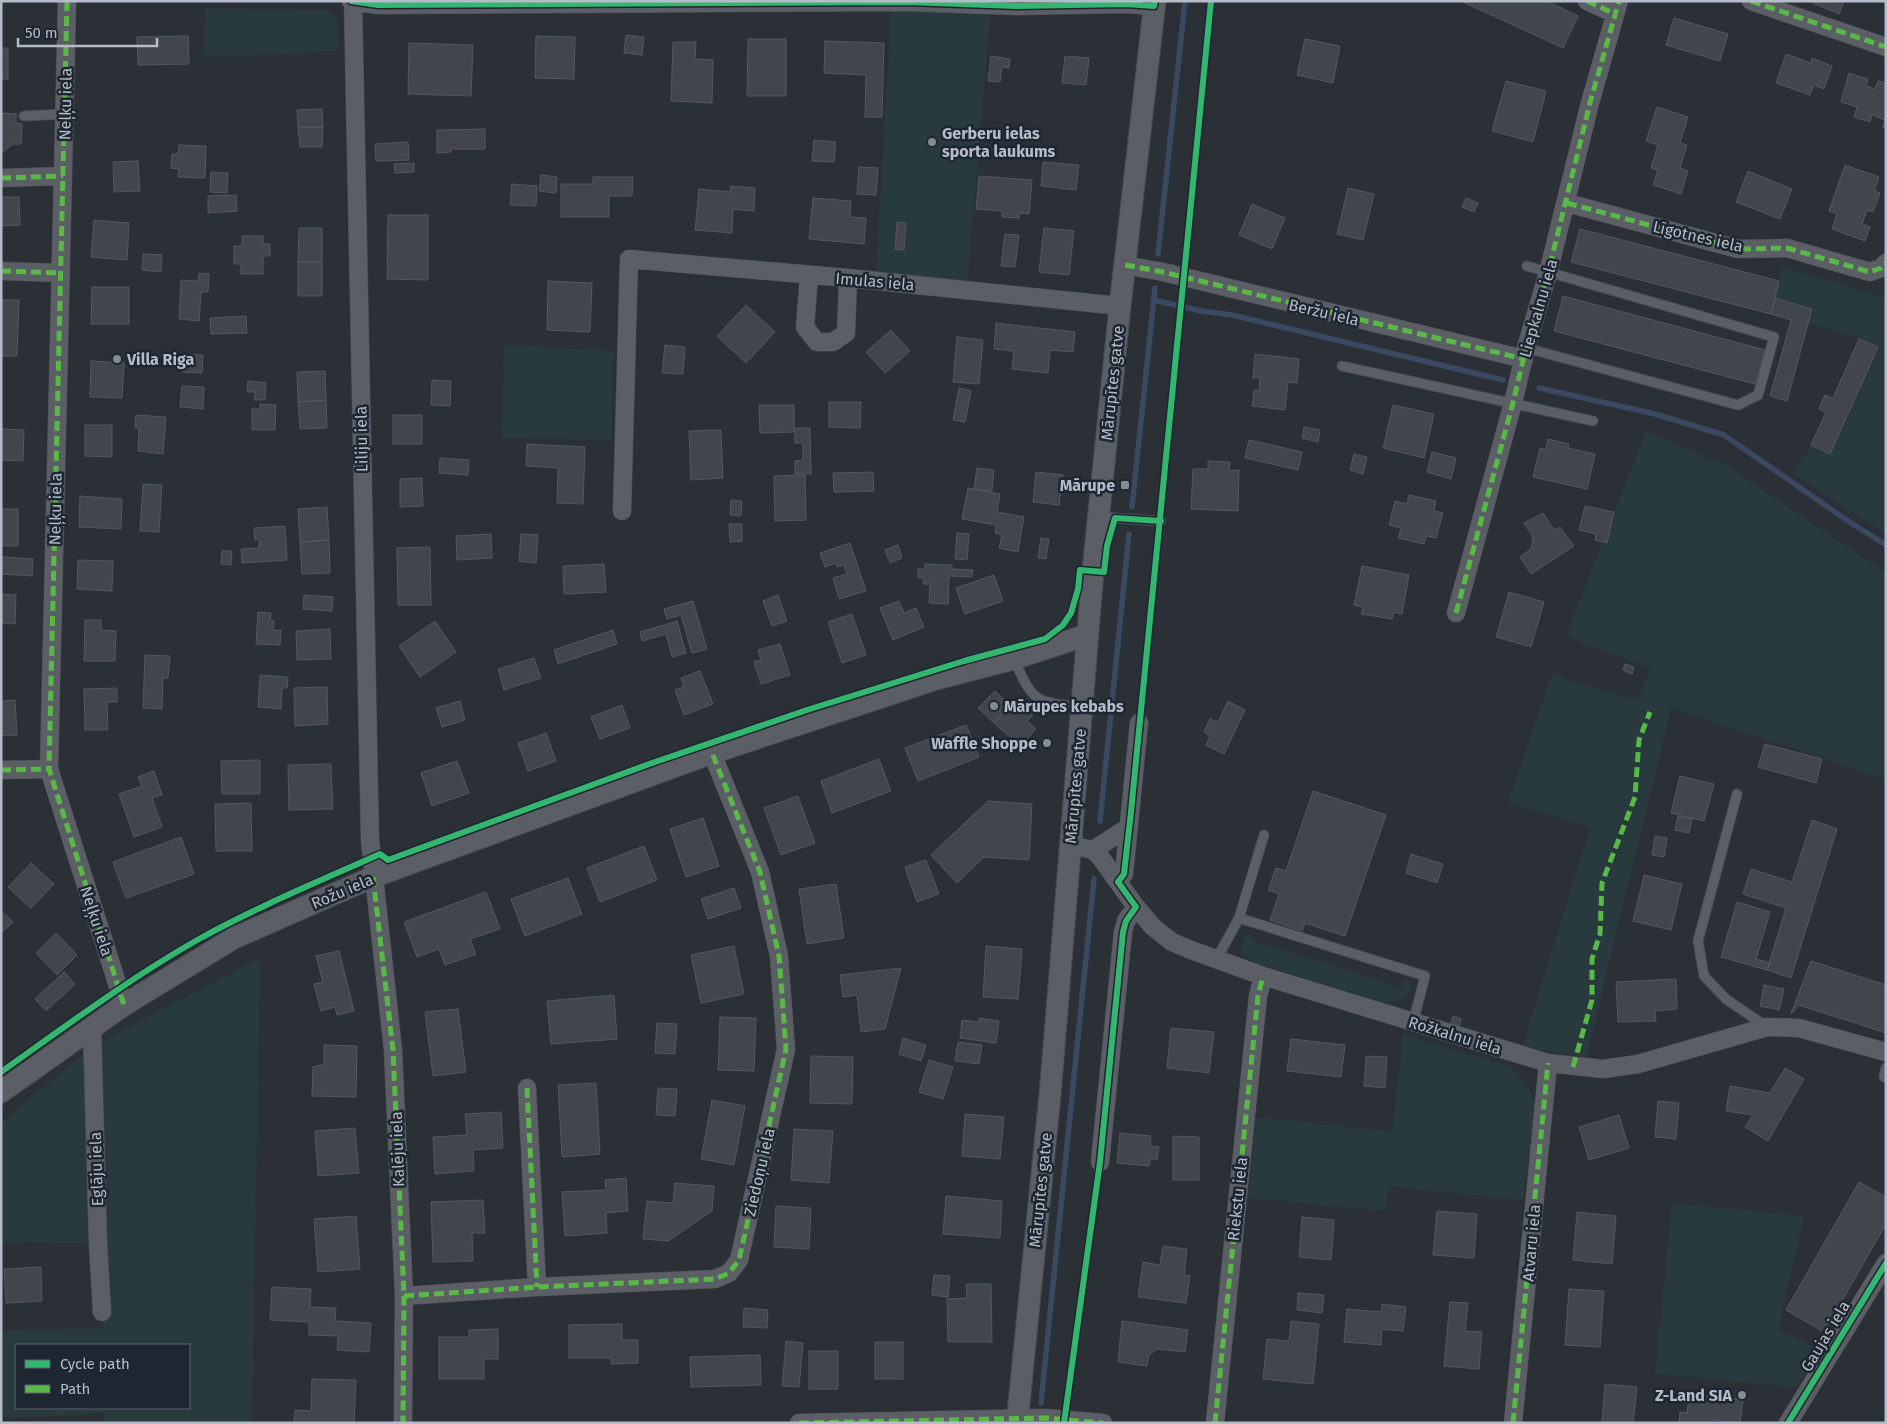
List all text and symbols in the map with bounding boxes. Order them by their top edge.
scale bar [18,15,156,47]
text: 50 m [25,24,58,42]
street label: Neļķu iela [55,68,77,140]
place label: Gerberu ielas sporta laukums [942,124,1056,161]
marker: Gerberu ielas sporta laukums [926,136,938,148]
street label: Līgotnes iela [1651,217,1745,256]
street label: Liepkalnu iela [1515,257,1562,359]
street label: Imulas iela [835,269,915,294]
street label: Beržu iela [1287,295,1361,330]
street label: Mārupītes gatve [1097,325,1128,442]
place label: Villa Riga [126,350,194,369]
marker: Villa Riga [111,353,123,365]
street label: Liliju iela [351,406,372,472]
street label: Neļķu iela [45,473,67,545]
place label: Mārupe [1060,476,1115,495]
marker: Mārupe [1119,479,1131,491]
place label: Mārupes kebabs [1004,697,1124,716]
marker: Mārupes kebabs [988,700,1000,712]
street label: Mārupītes gatve [1061,728,1090,844]
place label: Waffle Shoppe [931,734,1037,753]
marker: Waffle Shoppe [1041,737,1053,749]
street label: Rožu iela [308,870,376,913]
street label: Neļķu iela [75,884,117,959]
street label: Rožkalnu iela [1406,1012,1504,1059]
street label: Kalēju iela [387,1111,408,1187]
street label: Ziedoņu iela [740,1126,780,1218]
street label: Eglāju iela [86,1132,107,1206]
street label: Mārupītes gatve [1025,1132,1056,1249]
street label: Riekstu iela [1224,1156,1251,1242]
street label: Atvaru iela [1519,1204,1544,1282]
street label: Gaujas iela [1797,1297,1854,1375]
legend [15,1344,190,1409]
text: Cycle path [60,1355,130,1373]
text: Path [60,1380,90,1398]
place label: Z-Land SIA [1655,1386,1733,1405]
marker: Z-Land SIA [1736,1389,1748,1401]

